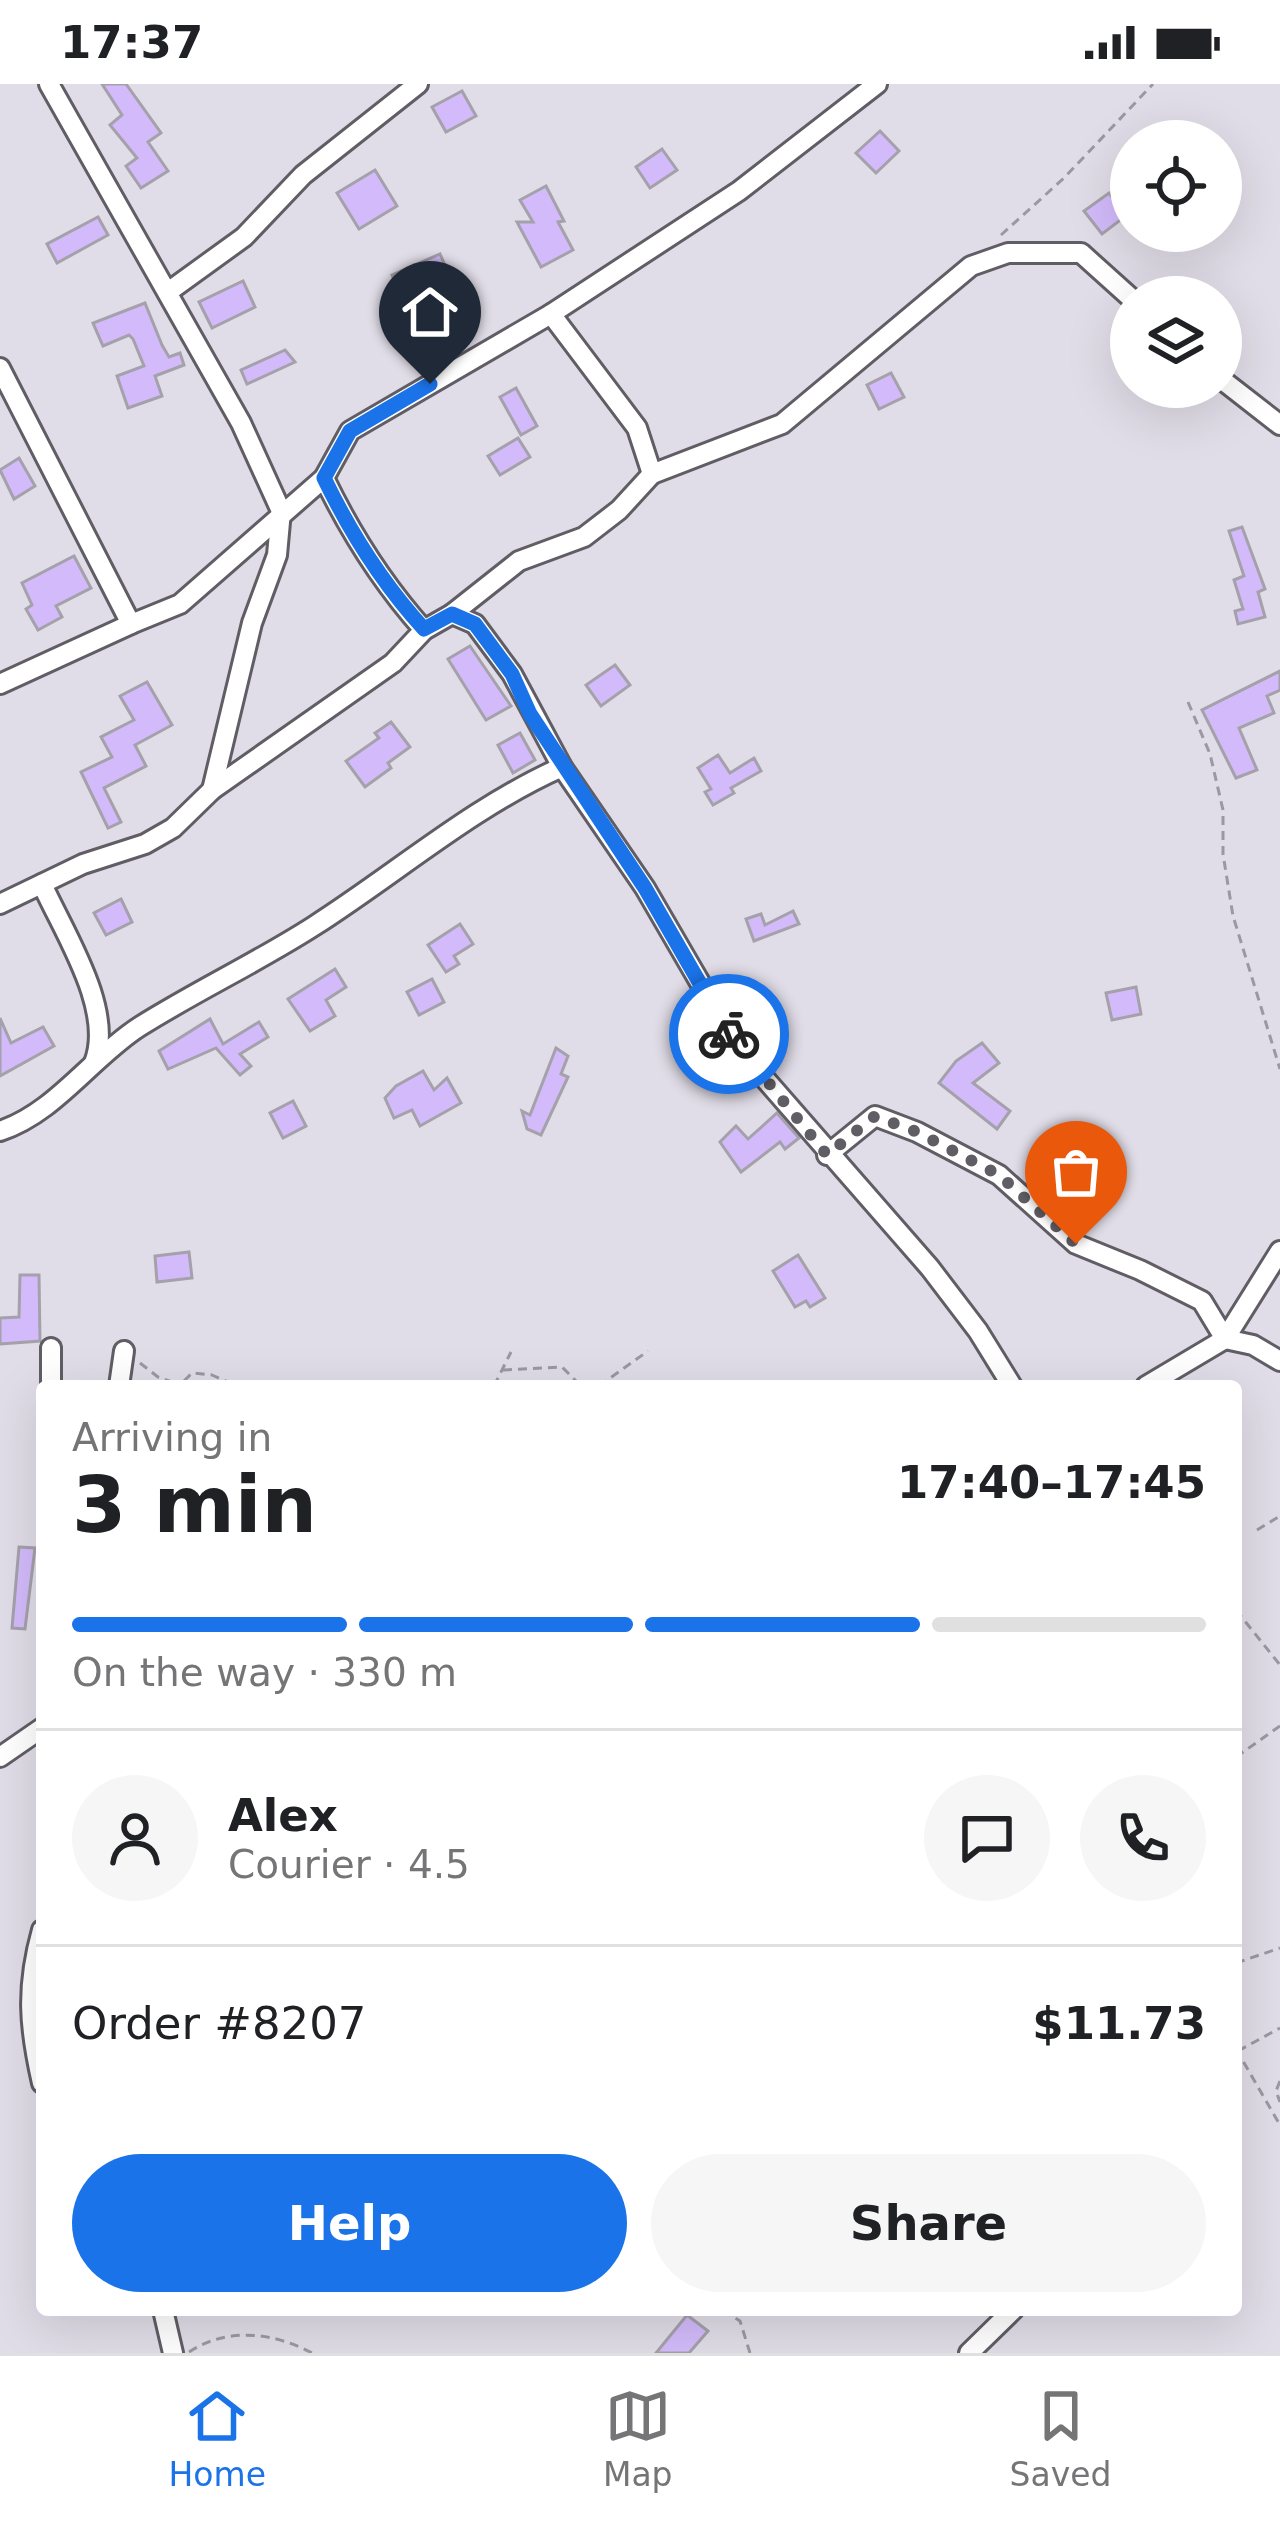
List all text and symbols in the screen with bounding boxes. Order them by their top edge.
text: 17:37 [60,16,203,69]
map controls [1110,120,1242,408]
button: locate [1110,120,1242,252]
pin [379,261,481,384]
button: layers [1110,276,1242,408]
icon: home [397,279,463,345]
courier [669,974,789,1094]
icon: bike [696,1001,762,1067]
pin [1025,1121,1127,1244]
icon: bag [1043,1139,1109,1205]
text: Arriving in [72,1415,272,1460]
text: 17:40–17:45 [897,1456,1206,1509]
text: 3 min [72,1460,317,1550]
text: On the way · 330 m [72,1650,457,1695]
button: person [72,1775,198,1901]
button: chat [924,1775,1050,1901]
button: phone [1080,1775,1206,1901]
text: Alex [228,1789,338,1842]
text: Courier · 4.5 [228,1842,470,1887]
text: Order #8207 [72,1997,366,2050]
text: $11.73 [1032,1997,1206,2050]
button: Help [72,2154,627,2292]
button: Share [651,2154,1206,2292]
tab: Home [168,2383,266,2494]
tab: Map [603,2383,673,2494]
tab: Saved [1010,2383,1111,2494]

